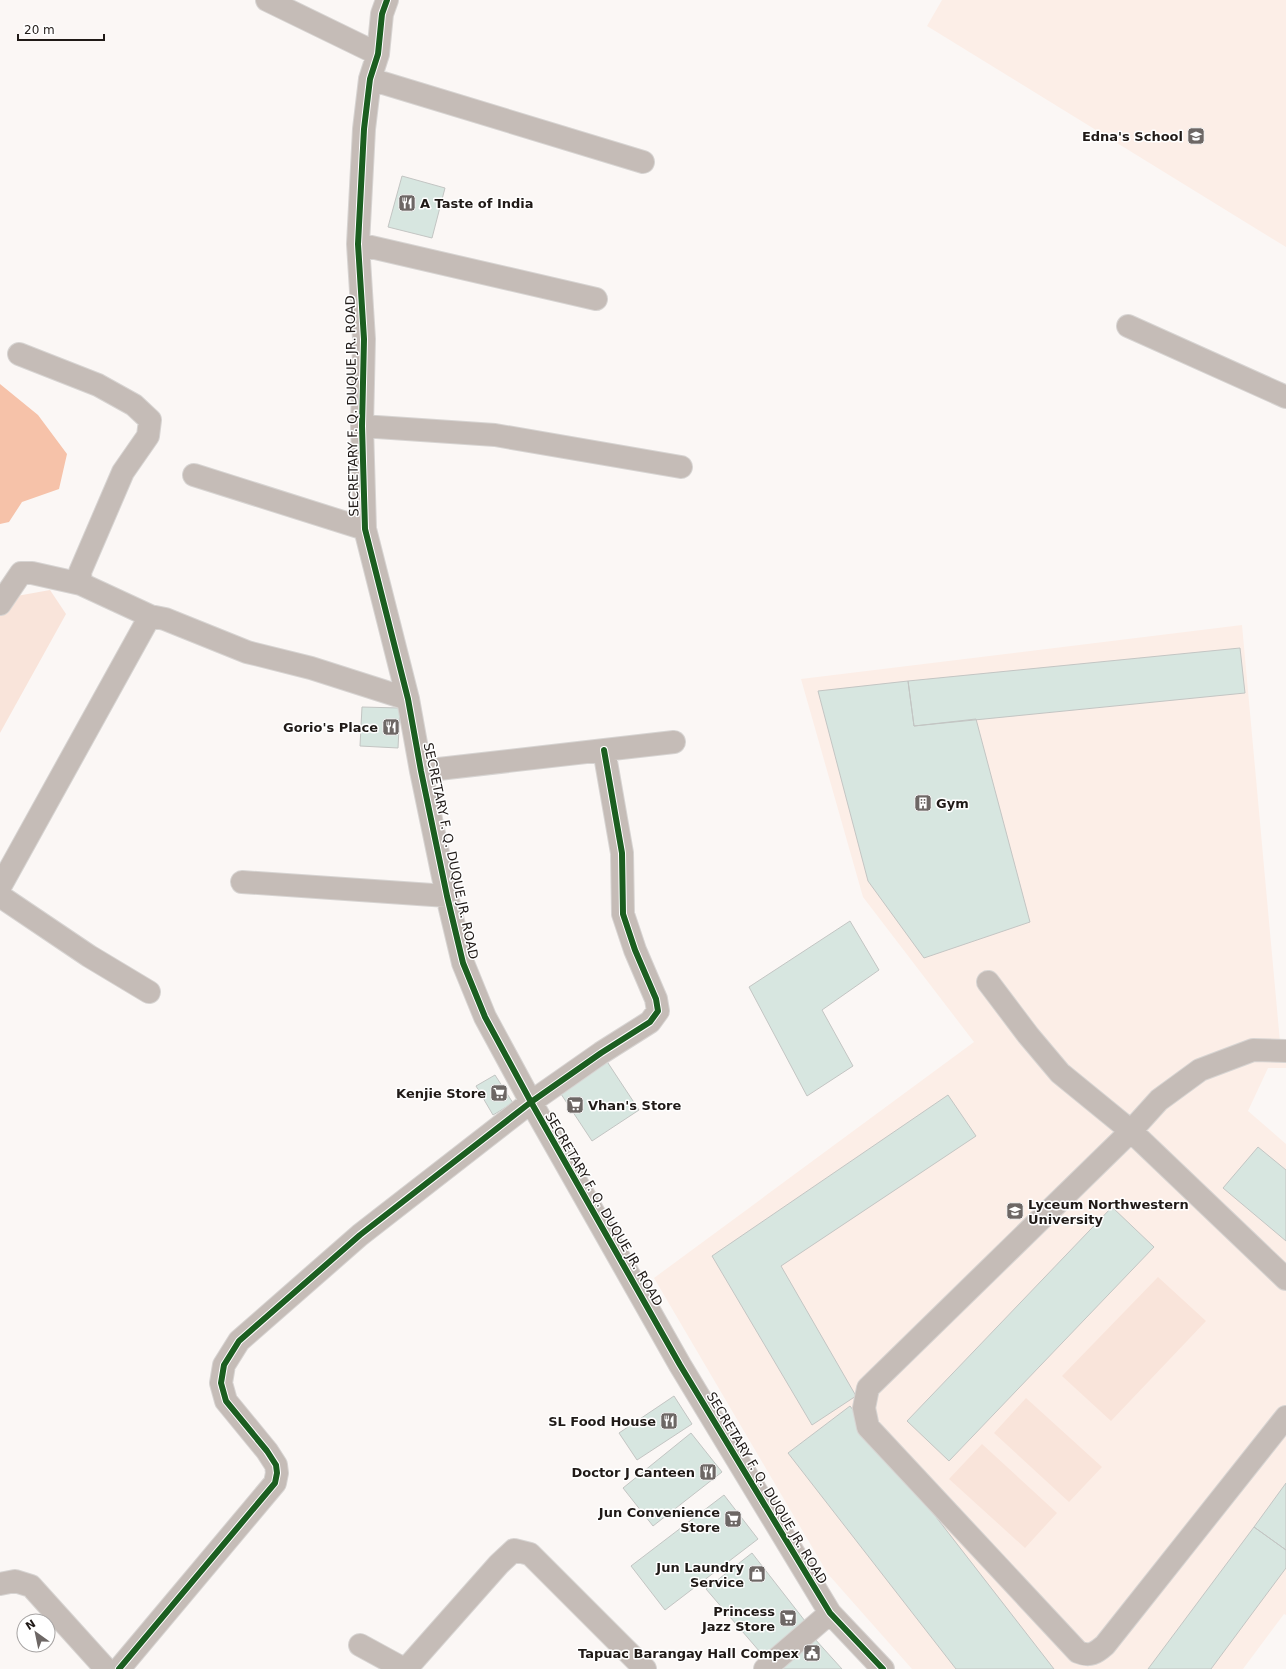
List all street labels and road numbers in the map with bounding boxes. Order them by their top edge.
street label: SECRETARY F. Q. DUQUE JR. ROAD [343,295,361,517]
street label: SECRETARY F. Q. DUQUE JR. ROAD [421,741,481,961]
street label: SECRETARY F. Q. DUQUE JR. ROAD [542,1109,666,1309]
street label: SECRETARY F. Q. DUQUE JR. ROAD [704,1389,830,1587]

